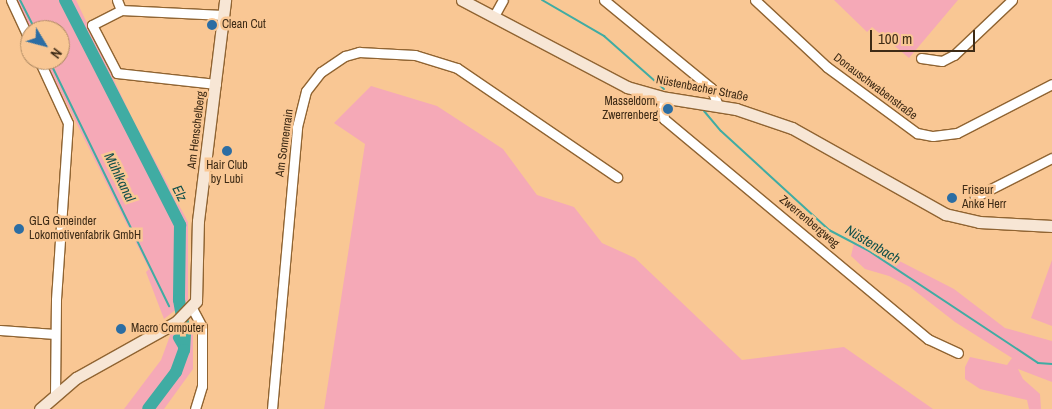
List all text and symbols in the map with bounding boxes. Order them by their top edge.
place label: Clean Cut [222,18,266,32]
marker: Clean Cut [206,19,218,31]
north arrow [20,20,70,70]
scale bar [872,20,977,52]
text: 100 m [878,28,912,49]
text: N [47,45,66,62]
street label: Donauschwabenstraße [830,51,920,123]
street label: Nüstenbacher Straße [655,73,749,105]
street label: Am Henschelberg [185,90,209,170]
place label: Masseldorn, Zwerrenberg [602,95,658,123]
marker: Masseldorn, Zwerrenberg [662,103,674,115]
street label: Am Sonnenrain [273,108,297,178]
marker: Hair Club by Lubi [221,145,233,157]
water label: Mühlkanal [101,150,139,204]
place label: Hair Club by Lubi [206,159,248,187]
water label: Elz [169,182,191,204]
place label: Friseur Anke Herr [962,184,1006,212]
marker: Friseur Anke Herr [946,192,958,204]
street label: Zwerrenbergweg [776,193,842,251]
place label: GLG Gmeinder Lokomotivenfabrik GmbH [29,215,141,243]
water label: Nüstenbach [842,221,904,267]
marker: GLG Gmeinder Lokomotivenfabrik GmbH [13,223,25,235]
place label: Macro Computer [131,322,204,336]
marker: Macro Computer [115,323,127,335]

